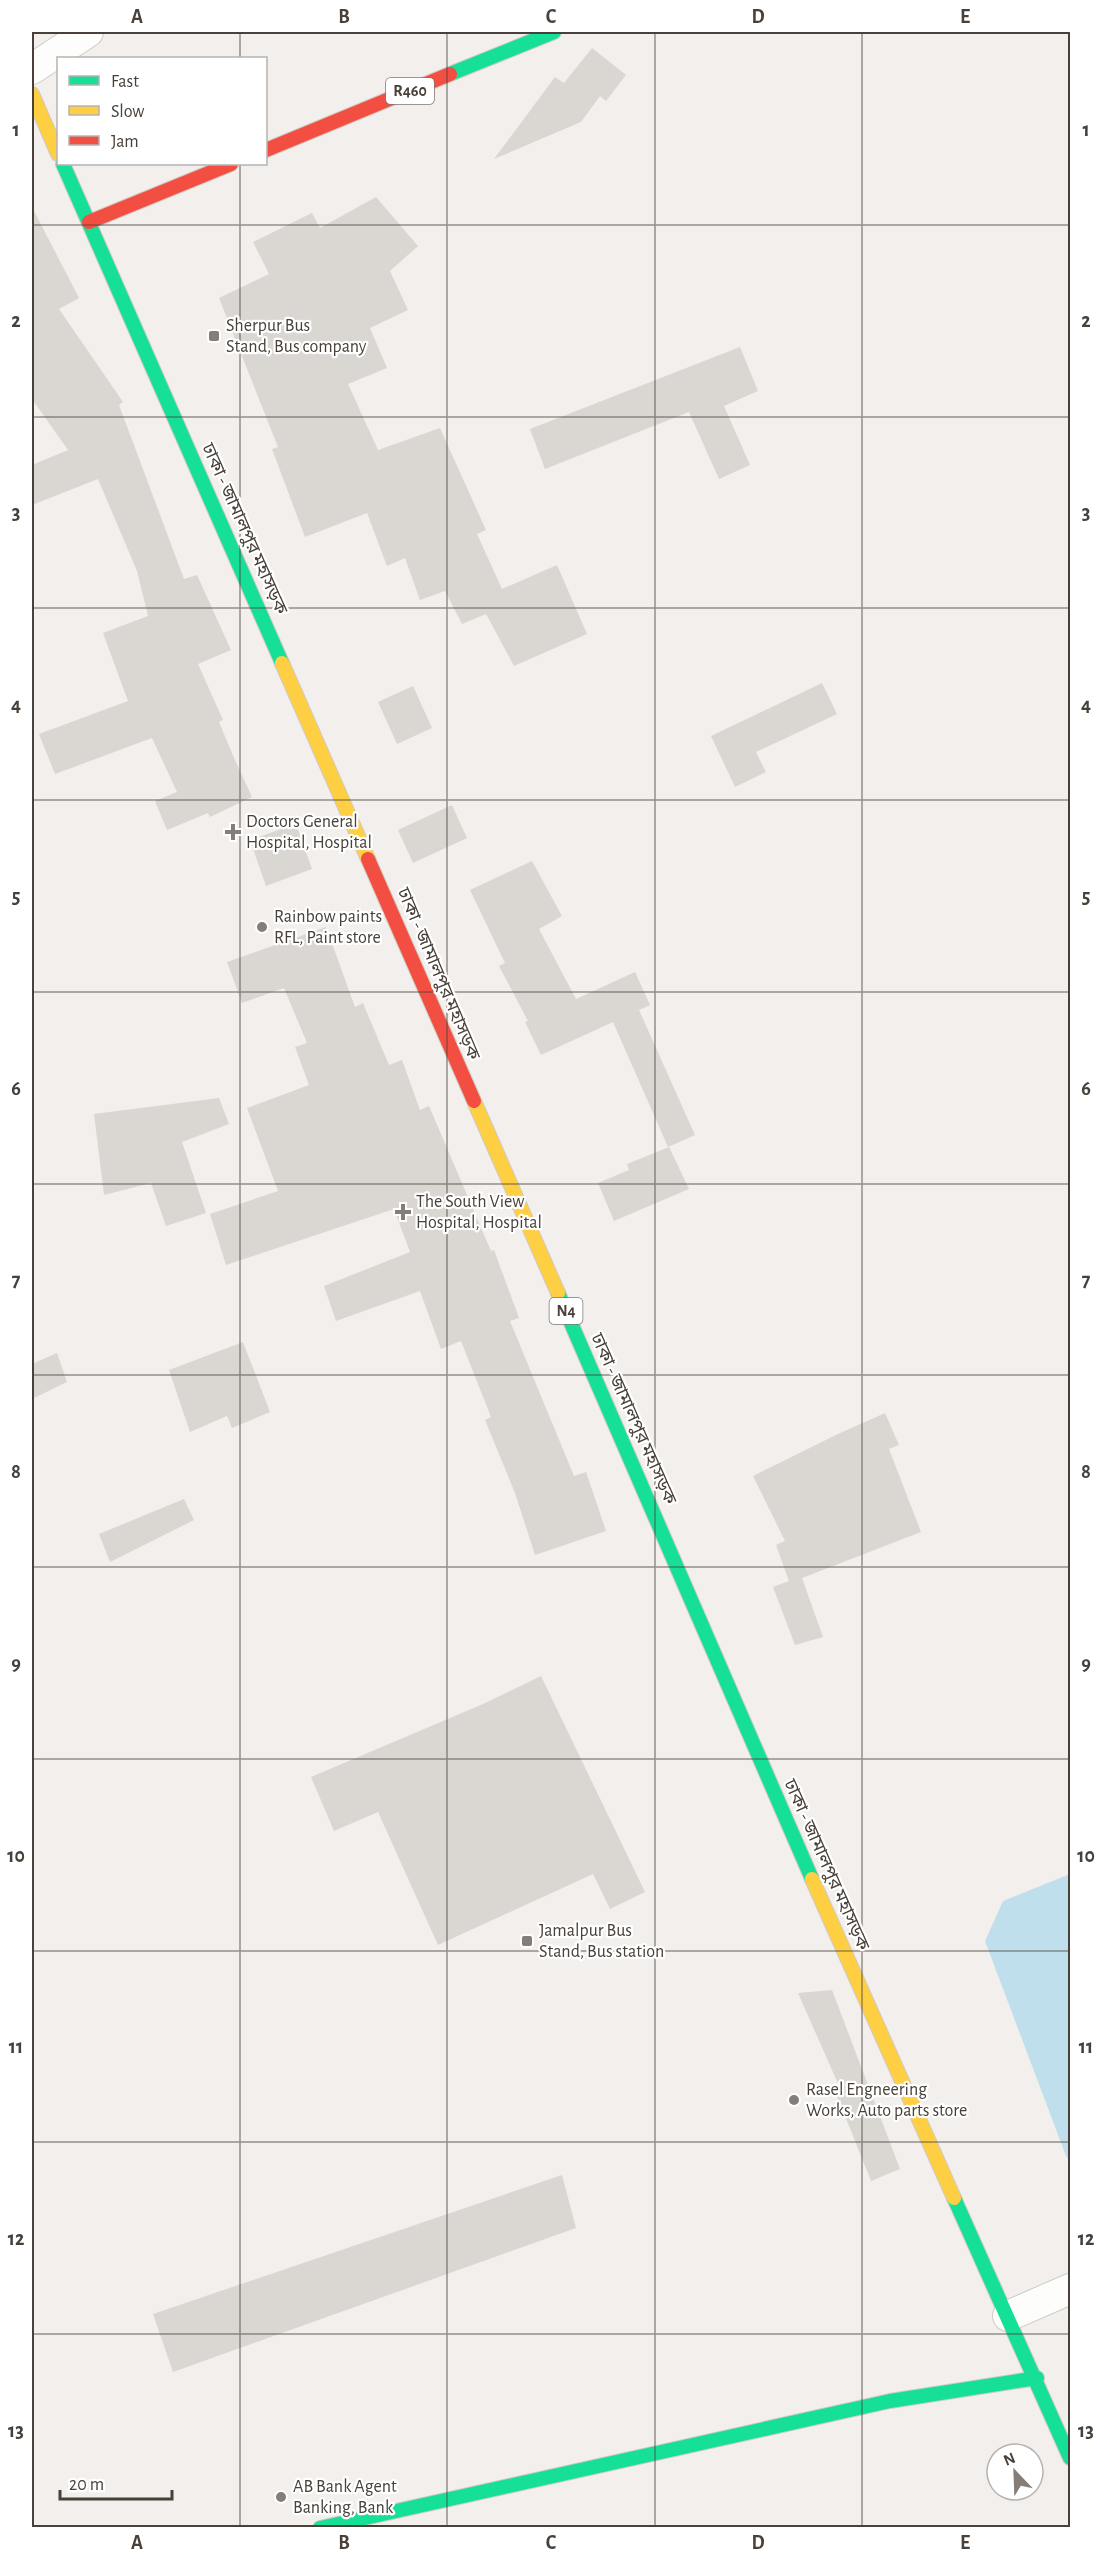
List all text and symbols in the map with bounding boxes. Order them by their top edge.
text: A [131,7,143,27]
text: B [338,7,350,27]
text: C [546,7,557,27]
text: D [751,7,765,27]
text: E [960,7,970,27]
legend [57,57,267,165]
text: Fast [111,73,139,91]
road number: R460 [386,78,434,104]
text: Slow [111,103,144,121]
text: 1 [12,120,20,140]
text: 1 [1082,120,1090,140]
text: Jam [111,133,139,151]
text: 2 [11,311,21,331]
text: 2 [1081,311,1091,331]
place label: Sherpur Bus Stand, Bus company [226,317,367,356]
marker: Sherpur Bus Stand, Bus company [207,329,221,343]
street label: ঢাকা - জামালপুর মহাসড়ক [197,440,290,618]
text: 3 [12,503,20,523]
text: 3 [1082,503,1090,523]
text: 4 [11,695,21,715]
text: 4 [1081,695,1091,715]
place label: Doctors General Hospital, Hospital [246,813,372,852]
marker: Doctors General Hospital, Hospital [224,823,242,841]
street label: ঢাকা - জামালপুর মহাসড়ক [392,884,483,1064]
text: 5 [12,887,20,907]
text: 5 [1082,887,1090,907]
place label: Rainbow paints RFL, Paint store [274,908,382,947]
marker: Rainbow paints RFL, Paint store [255,920,269,934]
text: 6 [11,1079,21,1099]
text: 6 [1081,1079,1091,1099]
place label: The South View Hospital, Hospital [416,1193,542,1232]
marker: The South View Hospital, Hospital [394,1203,412,1221]
text: 7 [12,1270,21,1290]
text: 7 [1082,1270,1091,1290]
road number: N4 [550,1298,582,1324]
street label: ঢাকা - জামালপুর মহাসড়ক [586,1330,679,1508]
text: 8 [11,1462,21,1482]
text: 8 [1081,1462,1091,1482]
text: 9 [11,1654,21,1674]
text: 9 [1081,1654,1091,1674]
street label: ঢাকা - জামালপুর মহাসড়ক [779,1776,872,1954]
text: 10 [7,1846,25,1866]
text: 10 [1077,1846,1095,1866]
place label: Jamalpur Bus Stand, Bus station [539,1922,664,1961]
marker: Jamalpur Bus Stand, Bus station [520,1934,534,1948]
text: 11 [9,2037,23,2057]
text: 11 [1079,2037,1093,2057]
place label: Rasel Engneering Works, Auto parts store [806,2081,967,2120]
marker: Rasel Engneering Works, Auto parts store [787,2093,801,2107]
text: 12 [8,2229,24,2249]
text: 12 [1078,2229,1094,2249]
text: 13 [8,2421,24,2441]
text: 13 [1078,2421,1094,2441]
north arrow [985,2442,1045,2502]
text: N [1001,2450,1018,2469]
scale bar [60,2463,172,2501]
text: 20 m [69,2476,104,2494]
place label: AB Bank Agent Banking, Bank [293,2478,397,2517]
marker: AB Bank Agent Banking, Bank [274,2490,288,2504]
text: A [131,2533,143,2553]
text: B [338,2533,350,2553]
text: C [546,2533,557,2553]
text: D [751,2533,765,2553]
text: E [960,2533,970,2553]

